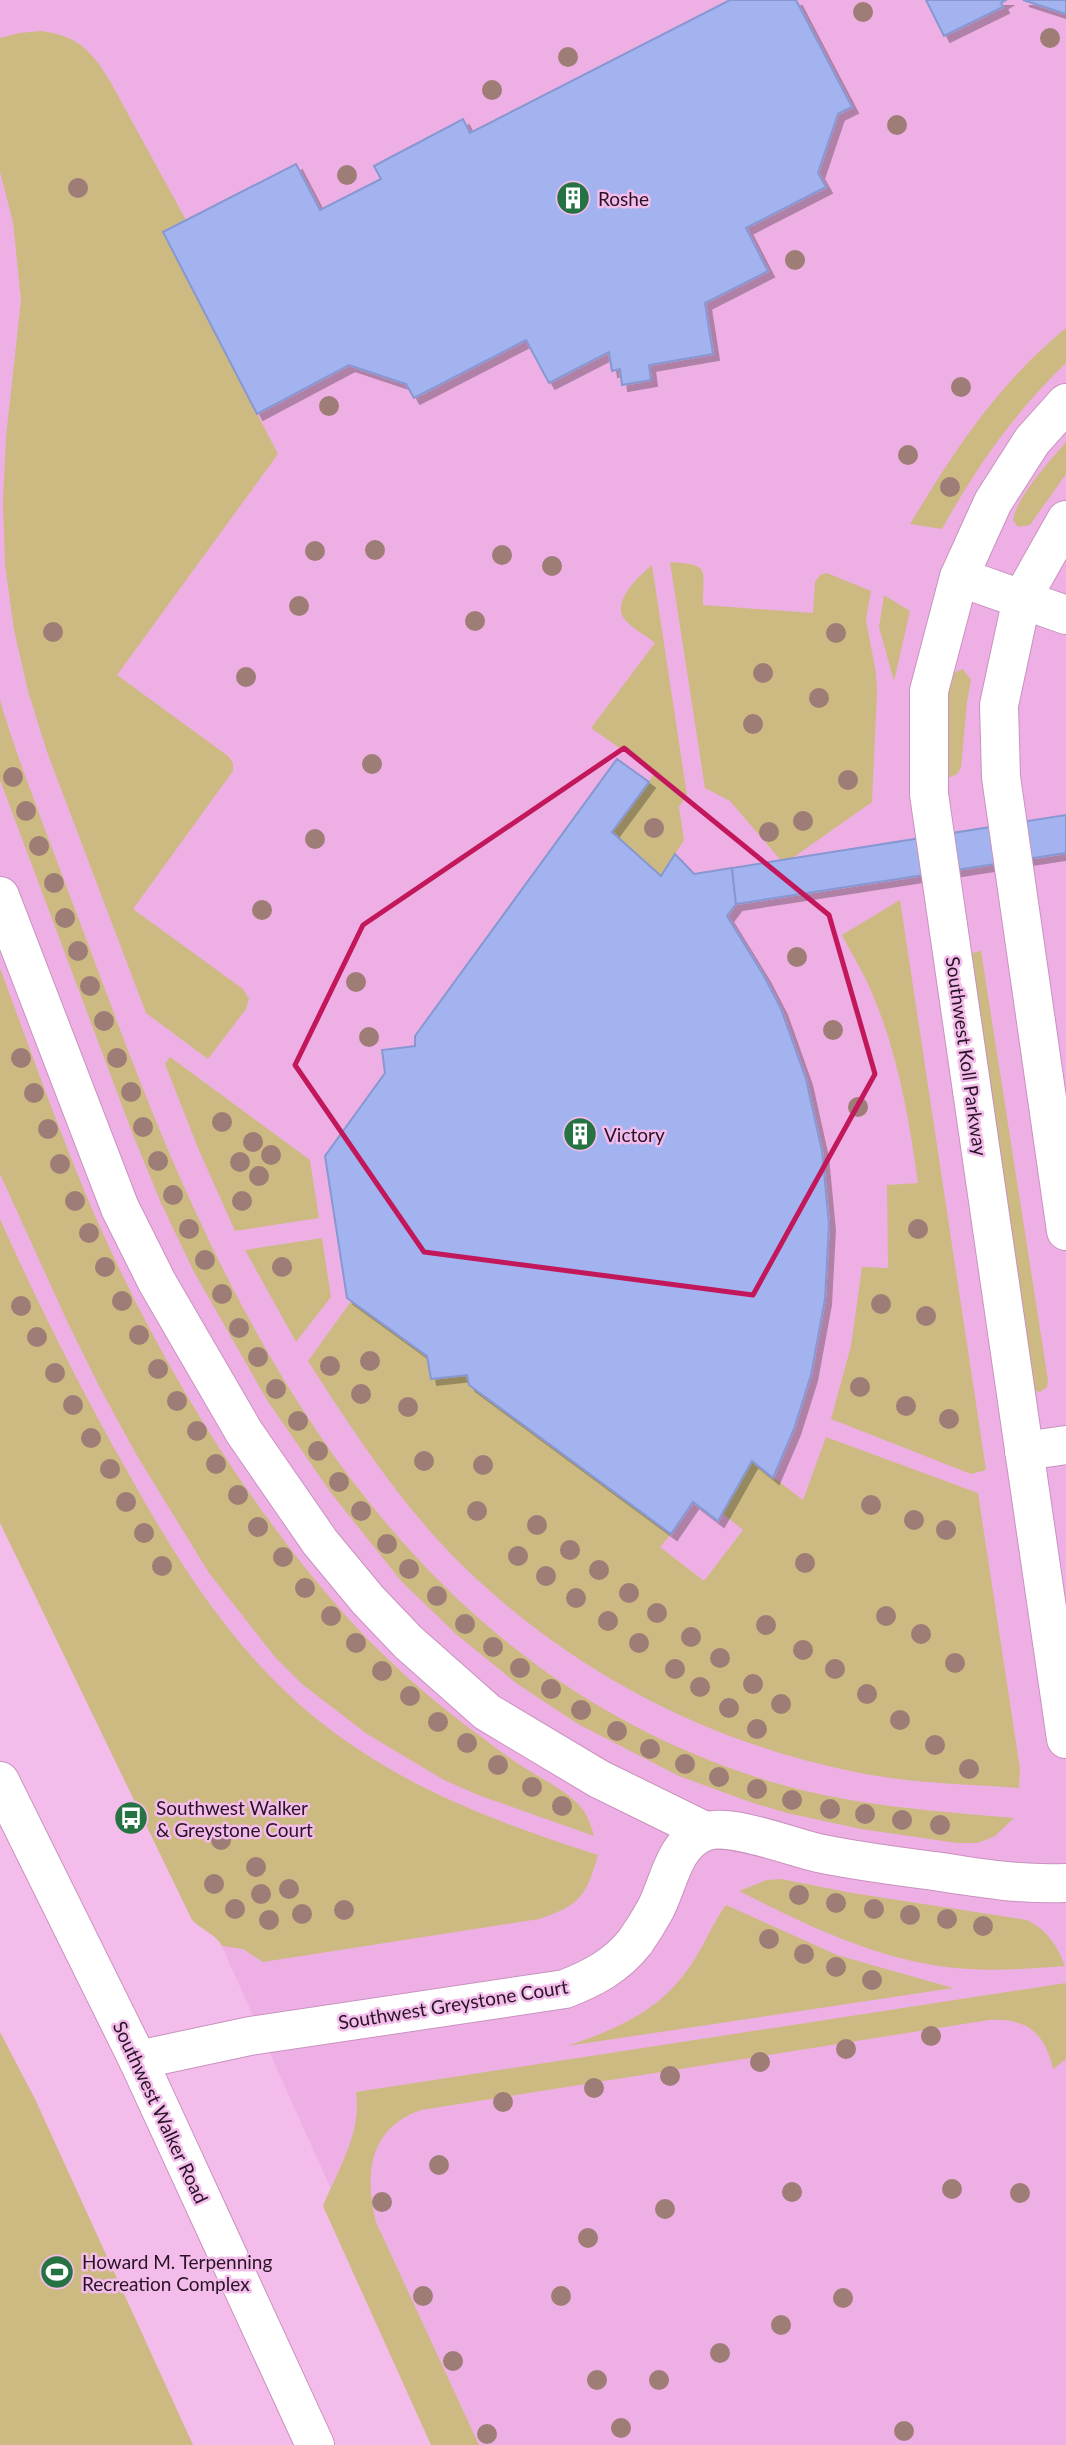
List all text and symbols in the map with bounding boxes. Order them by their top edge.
building icon: Roshe [554,179,592,217]
place label: Roshe [598,187,649,210]
street label: Southwest Koll Parkway [942,955,992,1157]
building icon: Victory [561,1115,599,1153]
place label: Victory [604,1123,665,1146]
place label: Southwest Walker & Greystone Court [156,1796,313,1841]
bus stop icon: Southwest Walker & Greystone Court [112,1799,150,1837]
street label: Southwest Greystone Court [337,1974,570,2034]
street label: Southwest Walker Road [109,2017,213,2207]
place label: Howard M. Terpenning Recreation Complex [82,2250,272,2295]
sports icon: Howard M. Terpenning Recreation Complex [38,2253,76,2291]

